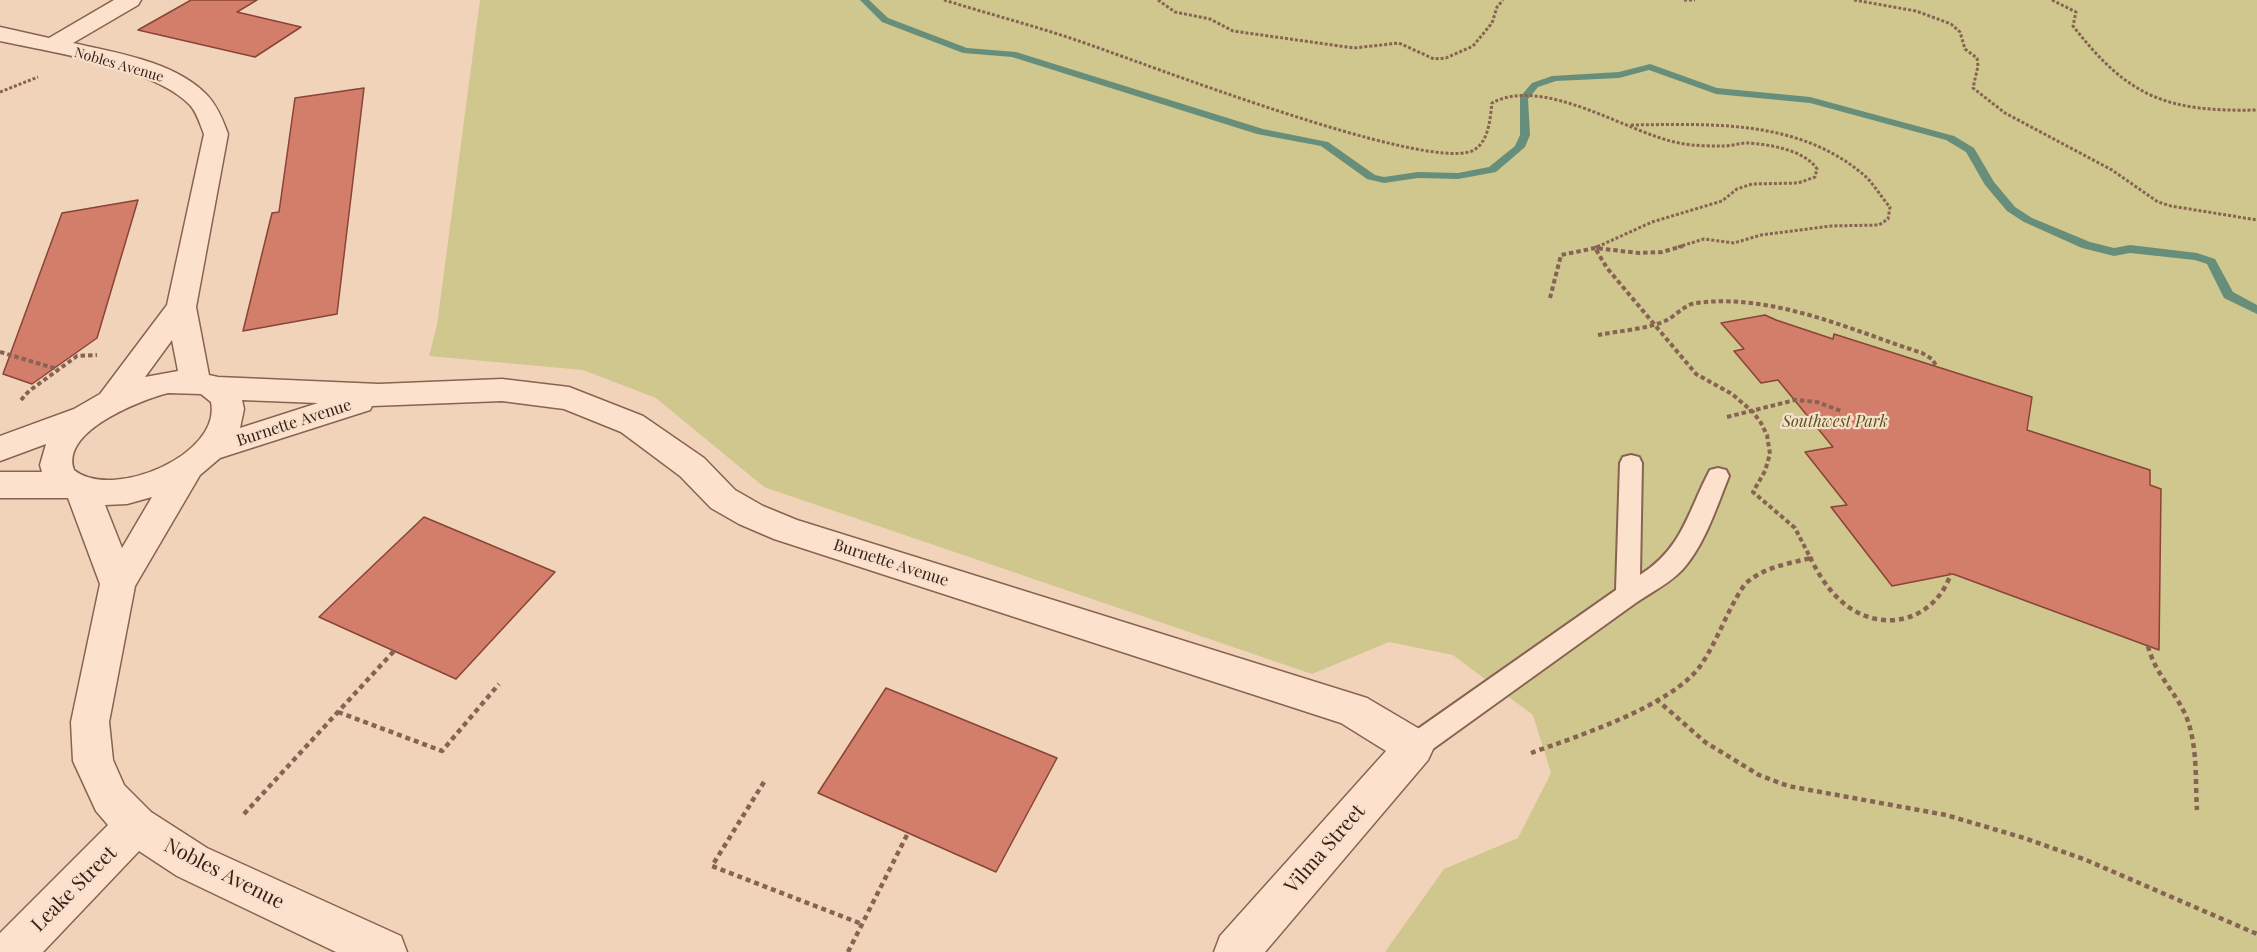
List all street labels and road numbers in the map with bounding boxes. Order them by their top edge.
street label: Nobles Avenue [72,44,166,86]
street label: Burnette Avenue [234,395,354,451]
street label: Burnette Avenue [831,535,951,591]
street label: Vilma Street [1280,800,1370,898]
street label: Nobles Avenue [160,833,288,915]
street label: Leake Street [26,841,122,937]

